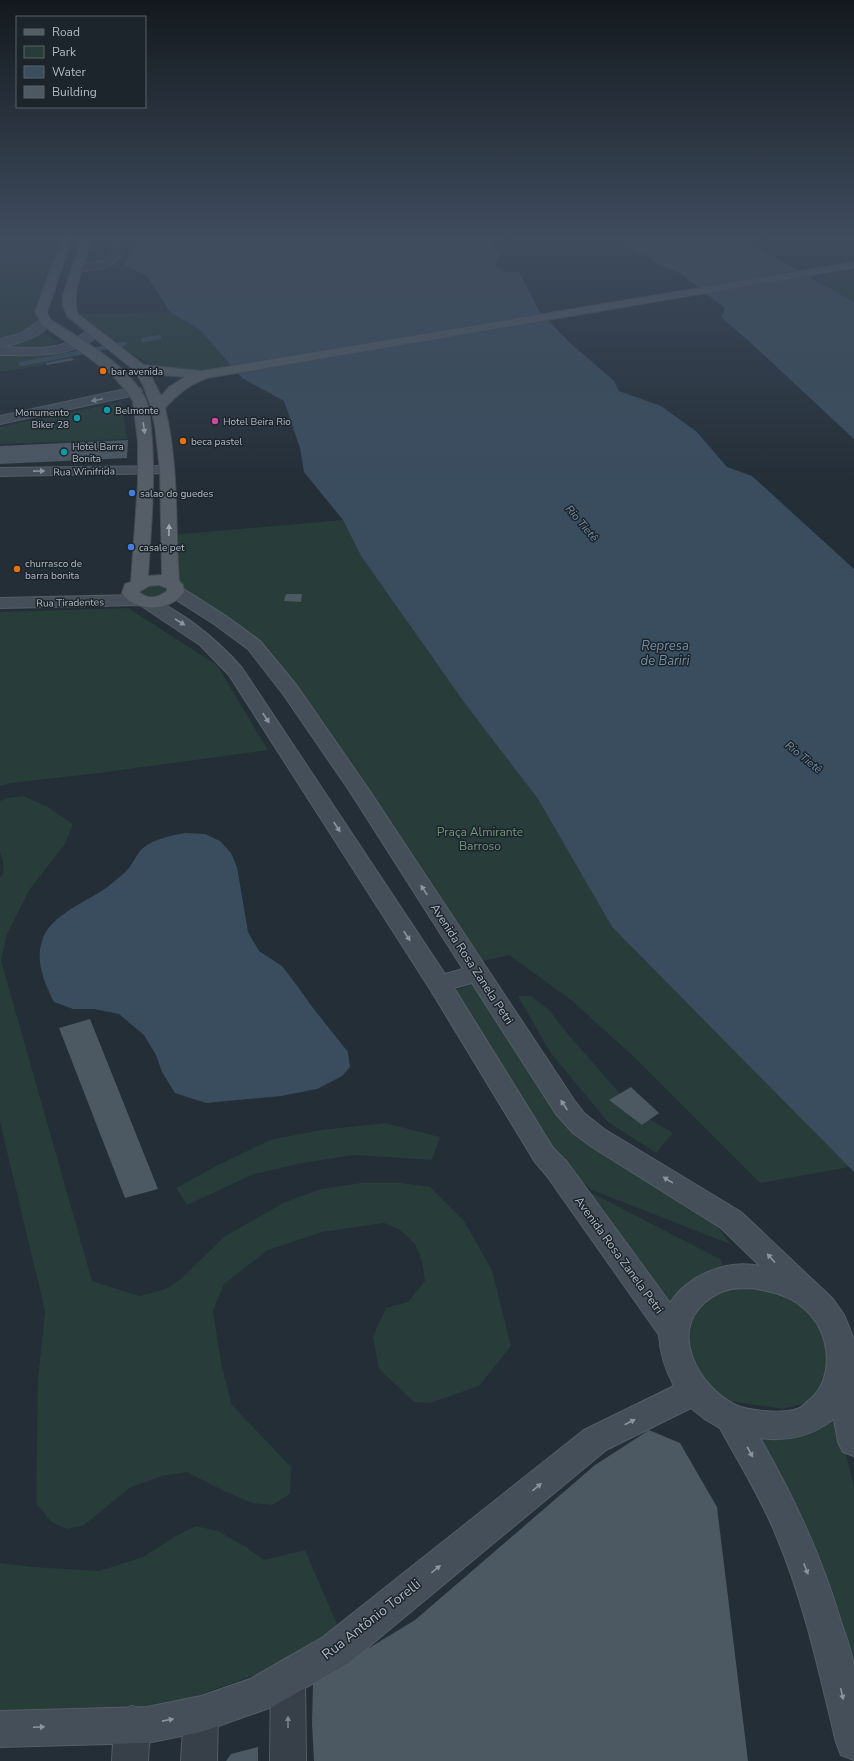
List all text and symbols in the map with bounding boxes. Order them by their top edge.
legend [16,16,146,108]
text: Road [52,24,80,40]
text: Park [52,44,77,60]
text: Water [52,64,86,80]
text: Building [52,84,97,100]
place label: bar avenida [111,365,163,379]
marker: bar avenida [98,366,108,376]
one-way arrow [90,397,103,403]
place label: Belmonte [115,404,159,418]
marker: Belmonte [102,405,112,415]
place label: Monumento Biker 28 [15,406,69,432]
marker: Monumento Biker 28 [72,413,82,423]
place label: Hotel Beira Rio [223,415,291,429]
marker: Hotel Beira Rio [210,416,220,426]
one-way arrow [141,422,147,434]
place label: beca pastel [191,435,242,449]
marker: beca pastel [178,436,188,446]
place label: Hotel Barra Bonita [72,440,124,466]
marker: Hotel Barra Bonita [59,447,69,457]
street label: Rua Winifrida [53,464,115,480]
one-way arrow [33,468,45,475]
place label: salao do guedes [140,487,213,501]
marker: salao do guedes [127,488,137,498]
water label: Rio Tietê [562,502,601,545]
one-way arrow [166,523,172,536]
place label: casale pet [139,541,185,555]
marker: casale pet [126,542,136,552]
place label: churrasco de barra bonita [25,557,82,583]
marker: churrasco de barra bonita [12,564,22,574]
street label: Rua Tiradentes [36,595,104,611]
one-way arrow [174,619,186,626]
water label: Represa de Bariri [641,637,690,670]
one-way arrow [262,713,270,723]
water label: Rio Tietê [782,738,825,777]
one-way arrow [333,821,340,833]
park label: Praça Almirante Barroso [437,824,523,854]
one-way arrow [421,884,428,896]
street label: Avenida Rosa Zanela Petri [427,900,517,1028]
one-way arrow [404,930,411,942]
one-way arrow [560,1100,568,1110]
one-way arrow [663,1176,673,1184]
street label: Avenida Rosa Zanela Petri [571,1193,667,1317]
one-way arrow [767,1252,776,1263]
one-way arrow [624,1419,635,1425]
one-way arrow [747,1446,754,1458]
one-way arrow [531,1482,542,1491]
one-way arrow [430,1564,441,1573]
one-way arrow [803,1564,809,1576]
street label: Rua Antônio Torelli [318,1575,425,1664]
one-way arrow [840,1688,846,1700]
one-way arrow [285,1715,291,1728]
one-way arrow [162,1717,175,1723]
one-way arrow [33,1724,45,1731]

